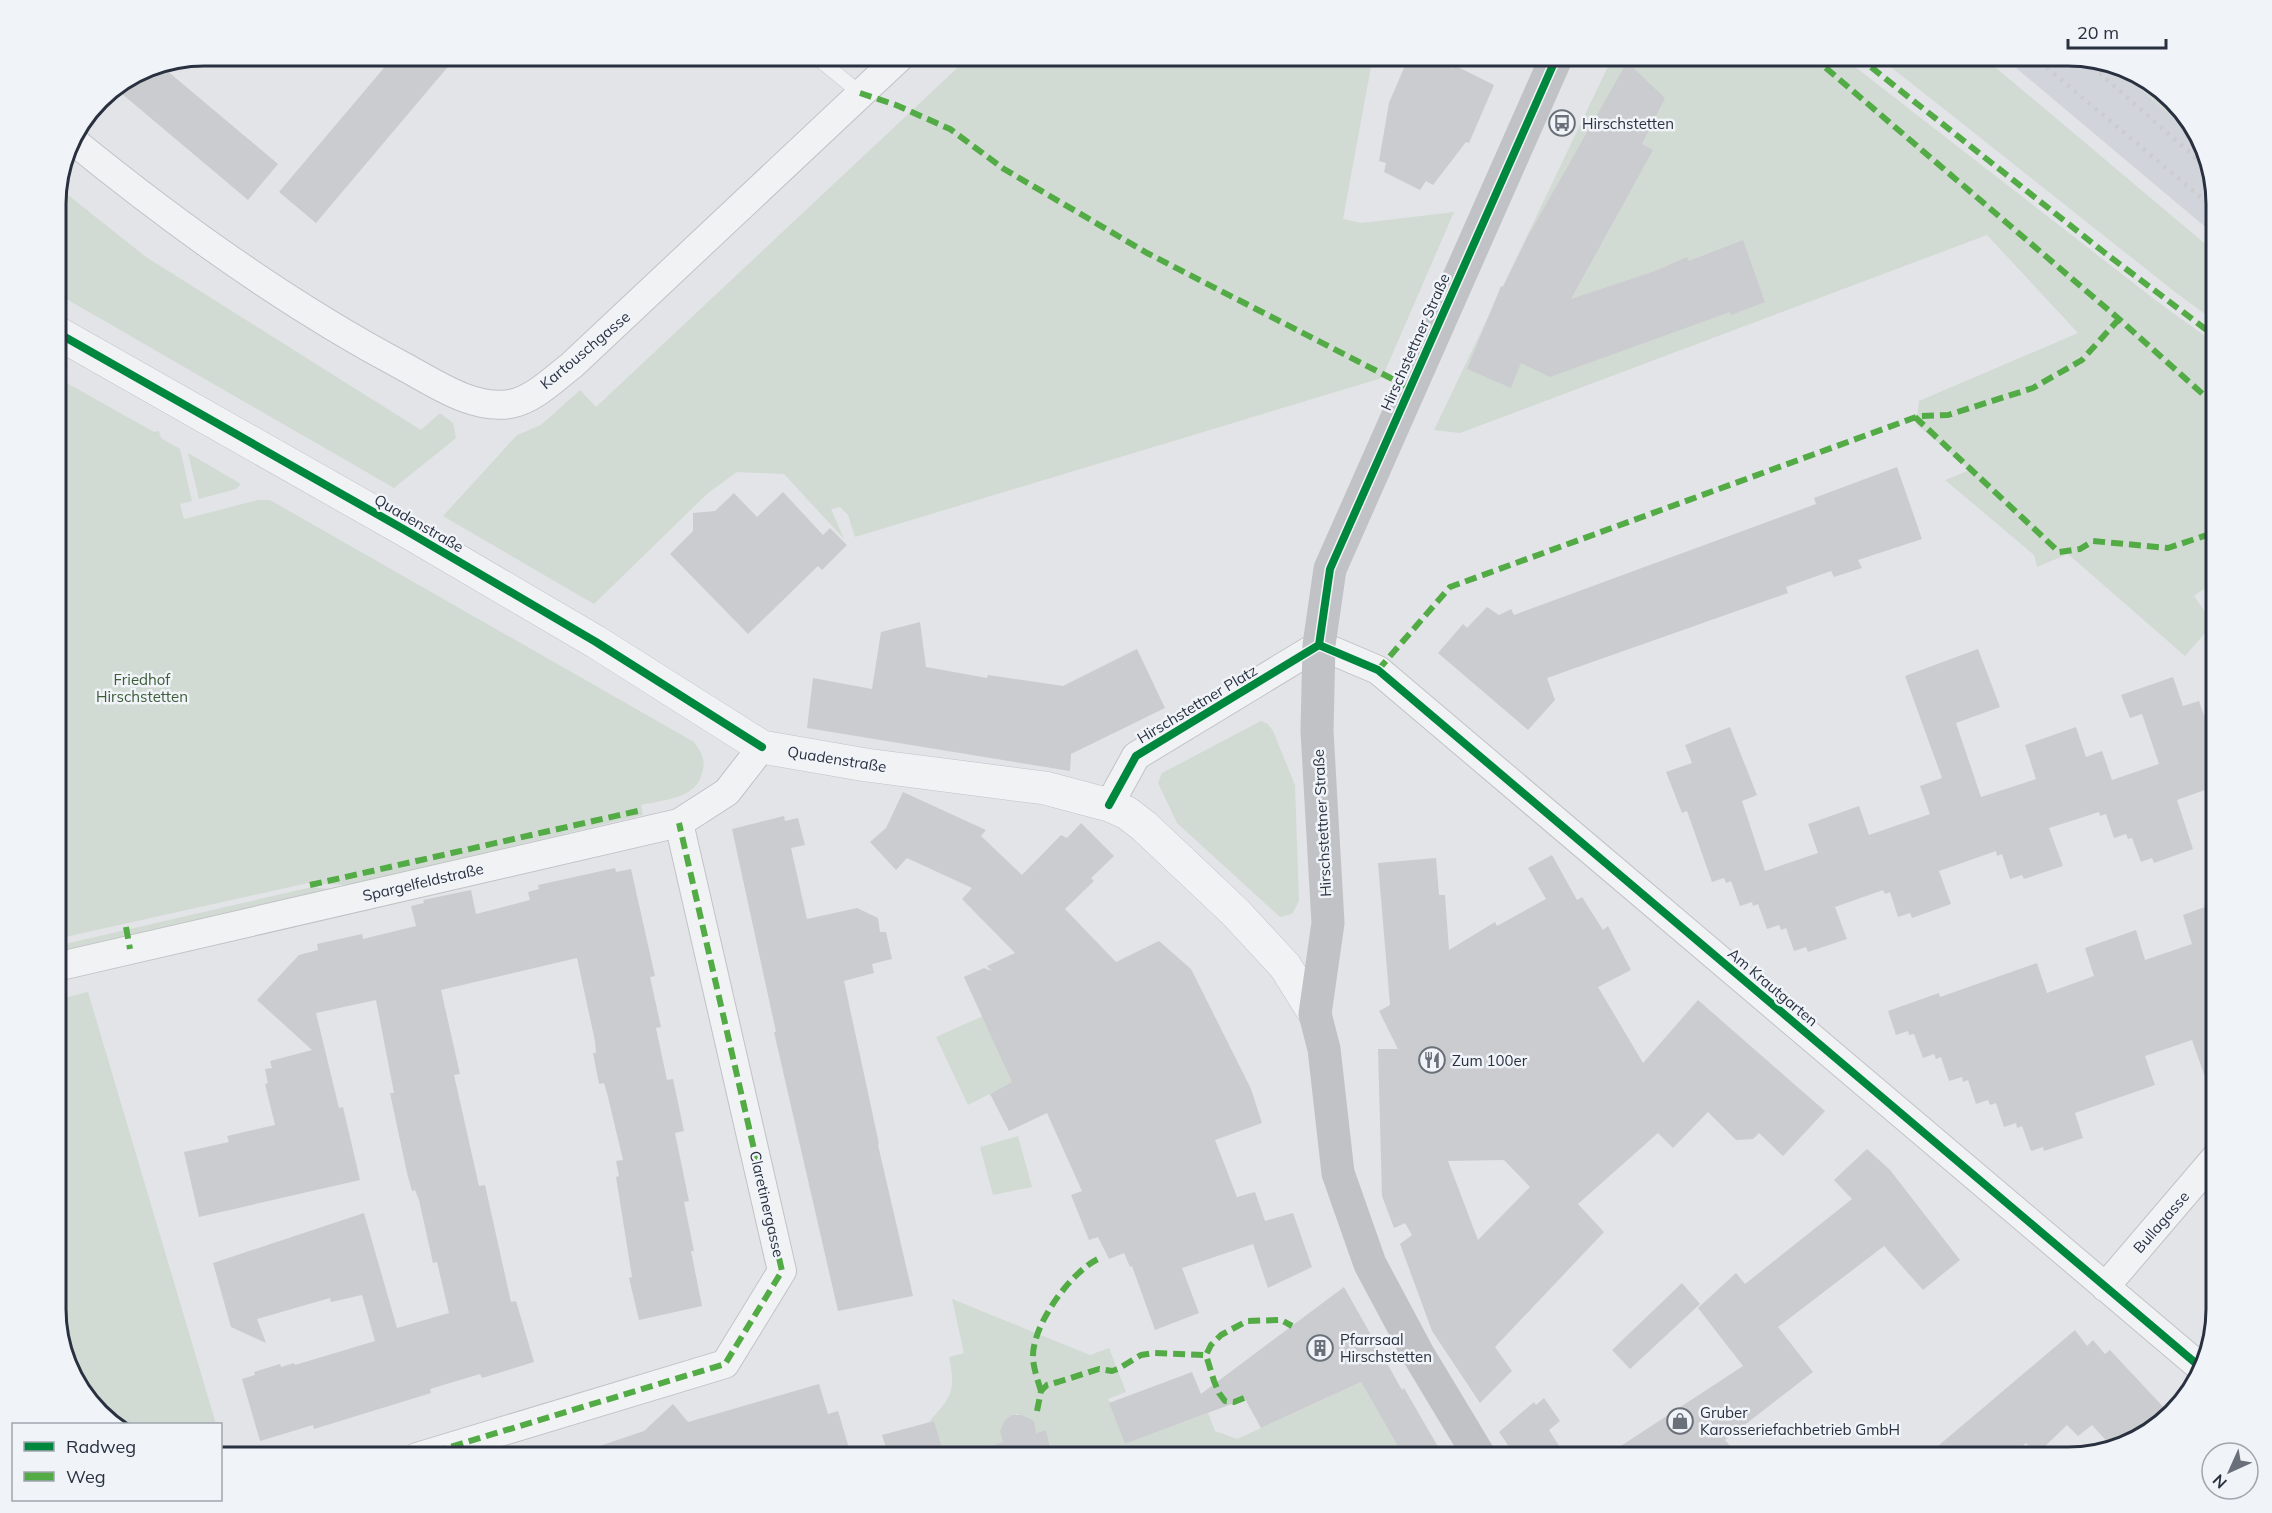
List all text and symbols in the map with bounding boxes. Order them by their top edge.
scale bar [2068,12,2166,50]
text: 20 m [2077,21,2119,44]
bus stop icon: Hirschstetten [1547,108,1577,138]
place label: Hirschstetten [1582,114,1674,133]
street label: Hirschstettner Straße [1376,271,1454,413]
street label: Kartouschgasse [536,307,634,393]
street label: Quadenstraße [371,490,467,556]
street label: Hirschstettner Platz [1133,661,1261,747]
park label: Friedhof Hirschstetten [96,670,188,706]
street label: Quadenstraße [786,742,888,776]
street label: Hirschstettner Straße [1309,749,1335,897]
street label: Spargelfeldstraße [361,859,485,905]
street label: Am Krautgarten [1724,944,1822,1030]
restaurant icon: Zum 100er [1417,1045,1447,1075]
place label: Zum 100er [1452,1051,1528,1070]
street label: Claretinergasse [746,1149,788,1259]
street label: Bullagasse [2129,1187,2193,1257]
place label: Pfarrsaal Hirschstetten [1340,1330,1432,1366]
building icon: Pfarrsaal Hirschstetten [1305,1333,1335,1363]
place label: Gruber Karosseriefachbetrieb GmbH [1700,1403,1900,1439]
shop icon: Gruber Karosseriefachbetrieb GmbH [1665,1406,1695,1436]
legend [12,1423,222,1501]
text: Radweg [66,1435,136,1458]
north arrow [2200,1441,2260,1501]
text: Weg [66,1465,106,1488]
text: N [2208,1470,2231,1493]

